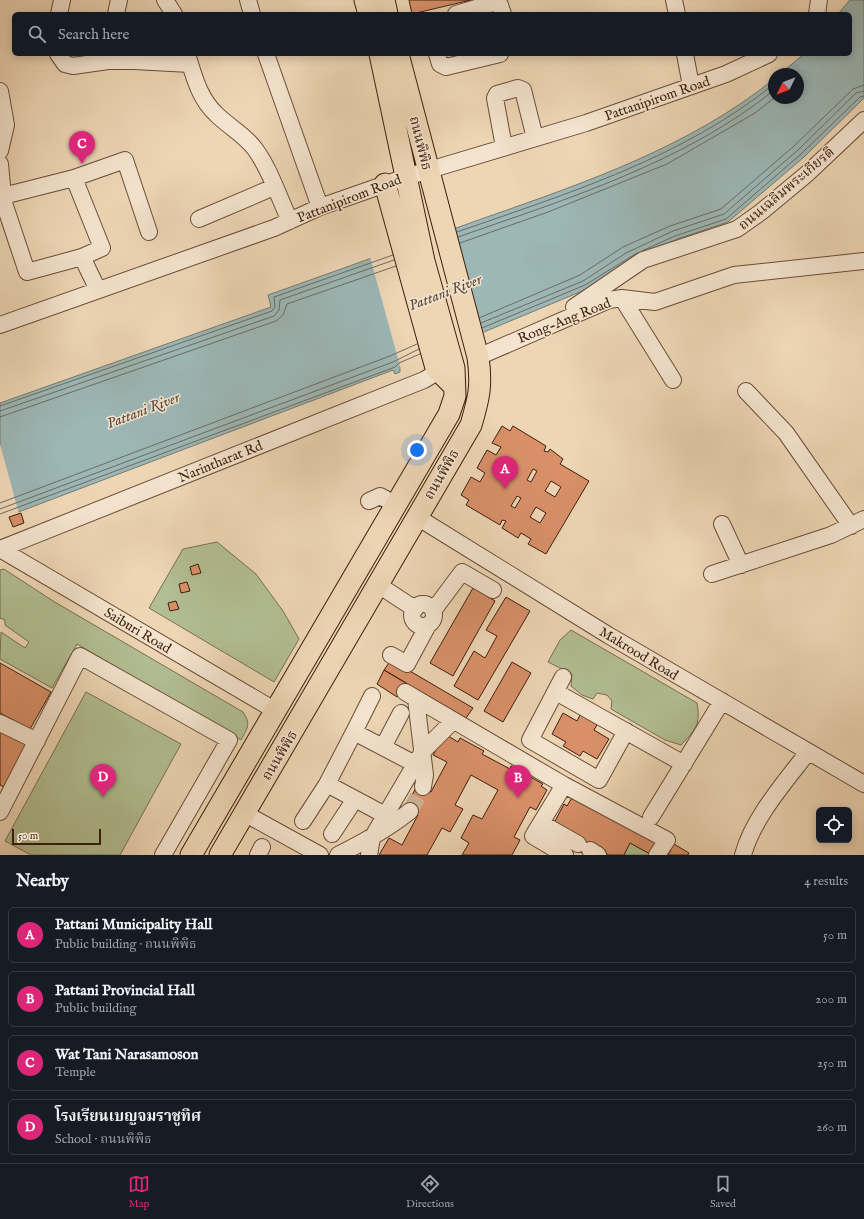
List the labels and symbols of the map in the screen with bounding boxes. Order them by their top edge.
north arrow [768,68,804,104]
street label: Pattanipirom Road [602,72,713,125]
street label: ถนนพิพิธ [405,114,435,172]
pin: C [69,131,95,164]
street label: ถนนเฉลิมพระเกียรติ [735,143,838,234]
street label: Pattanipirom Road [295,171,405,227]
water label: Pattani River [406,269,485,315]
street label: Rong-Ang Road [515,294,614,348]
water label: Pattani River [104,387,183,433]
street label: Narintharat Rd [176,437,266,487]
your location [407,440,427,460]
street label: ถนนพิพิธ [420,446,463,503]
pin: A [492,456,518,489]
street label: Saiburi Road [101,604,175,658]
street label: Makrood Road [596,623,682,685]
street label: ถนนพิพิธ [258,727,302,784]
pin: D [90,764,116,797]
pin: B [505,765,531,798]
scale bar [12,827,101,846]

